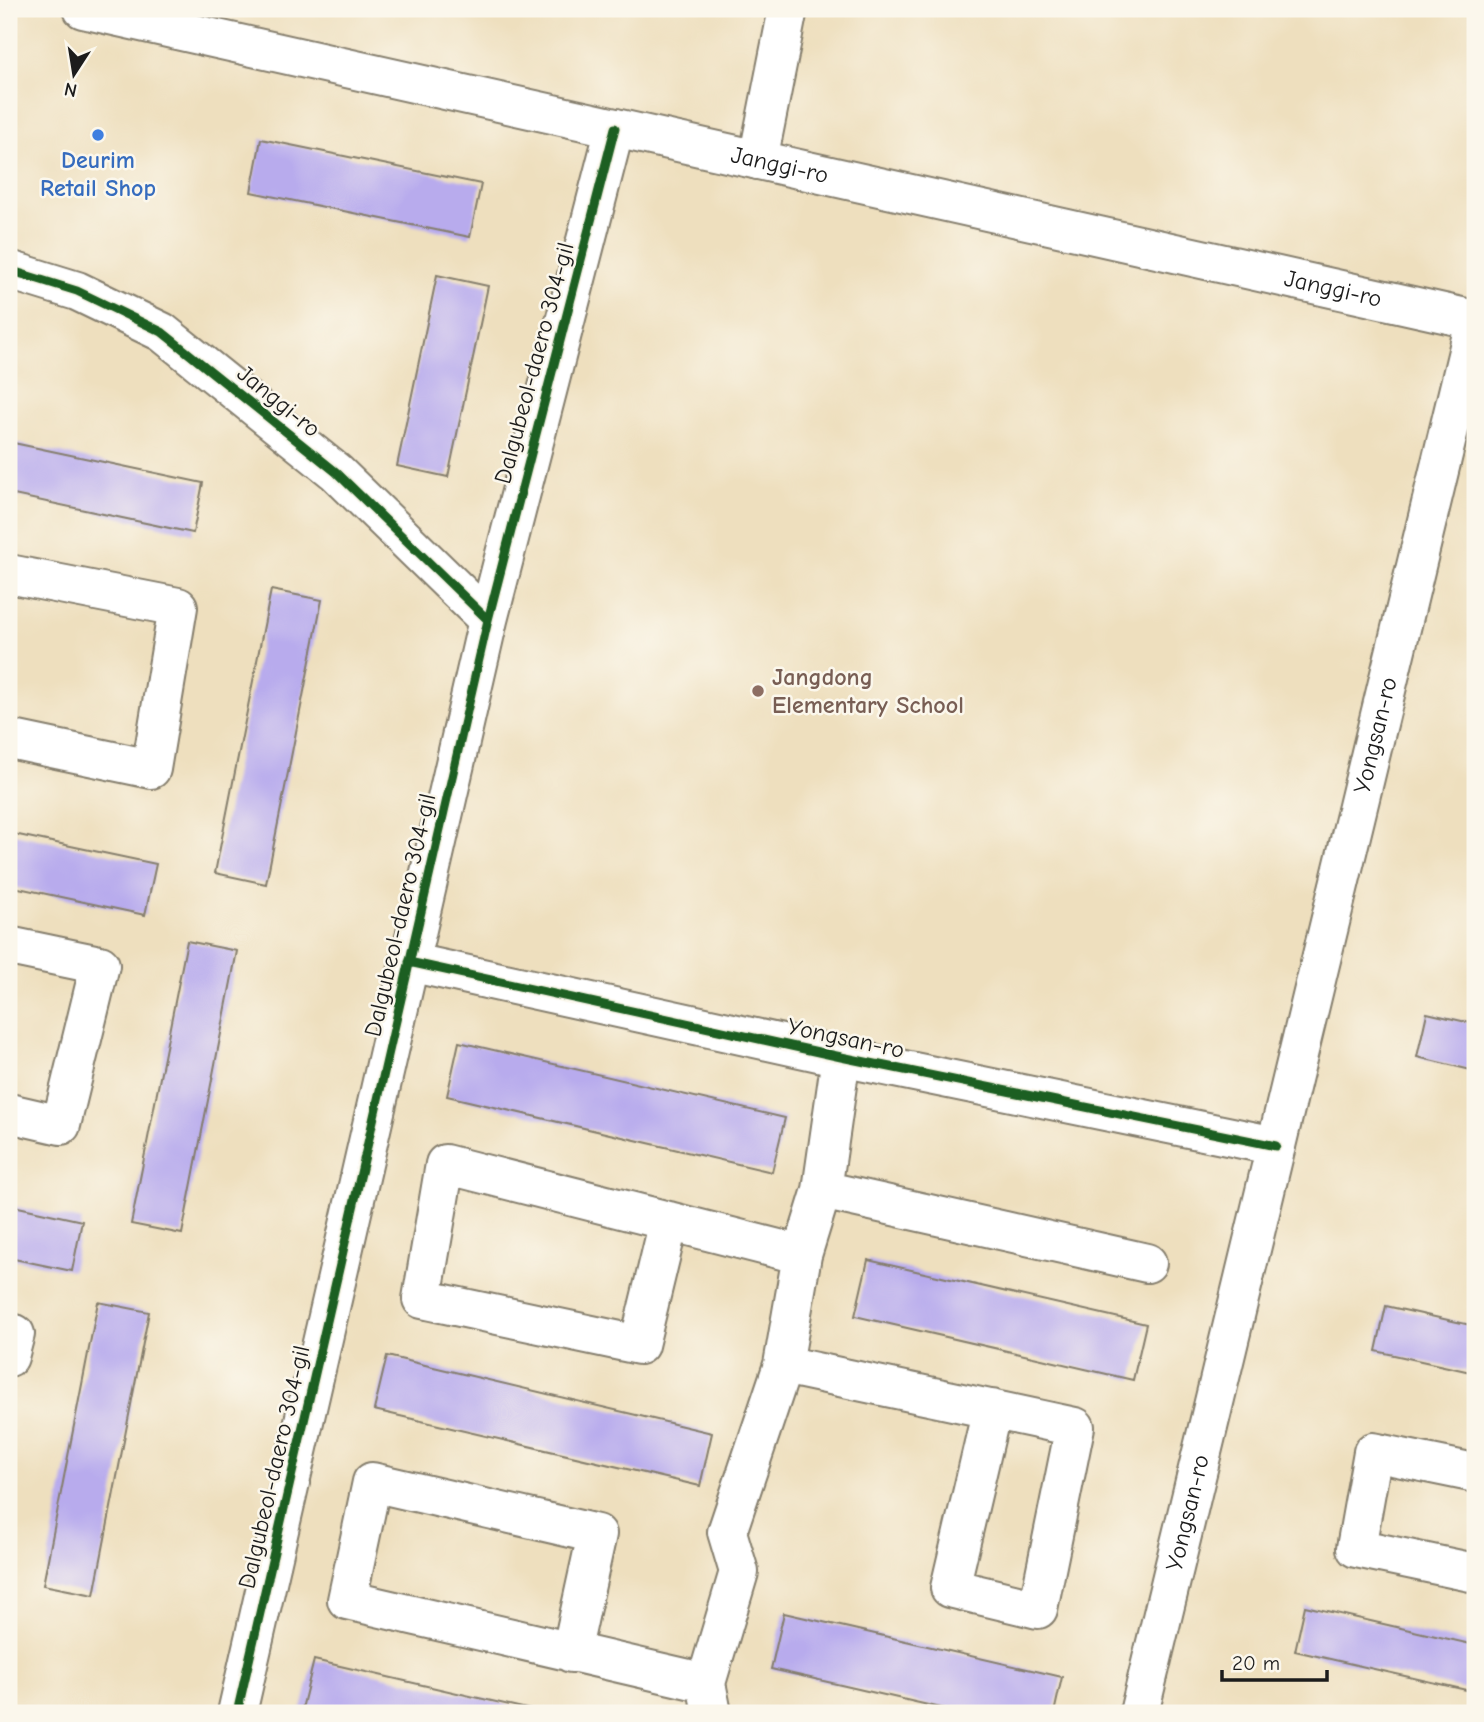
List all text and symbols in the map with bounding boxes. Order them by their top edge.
north arrow [38,38,108,108]
text: N [62,78,79,102]
marker: Deurim Retail Shop [90,127,106,143]
street label: Janggi-ro [728,140,831,189]
place label: Deurim Retail Shop [40,146,156,202]
street label: Dalgubeol-daero 304-gil [488,239,580,487]
street label: Janggi-ro [1282,264,1385,313]
street label: Janggi-ro [232,359,326,443]
place label: Jangdong Elementary School [772,663,964,719]
street label: Yongsan-ro [1348,674,1403,796]
marker: Jangdong Elementary School [750,683,766,699]
street label: Dalgubeol-daero 304-gil [358,791,442,1039]
street label: Yongsan-ro [785,1012,907,1064]
street label: Dalgubeol-daero 304-gil [232,1343,316,1591]
street label: Yongsan-ro [1160,1452,1215,1574]
scale bar [1222,1638,1326,1682]
text: 20 m [1232,1651,1280,1675]

